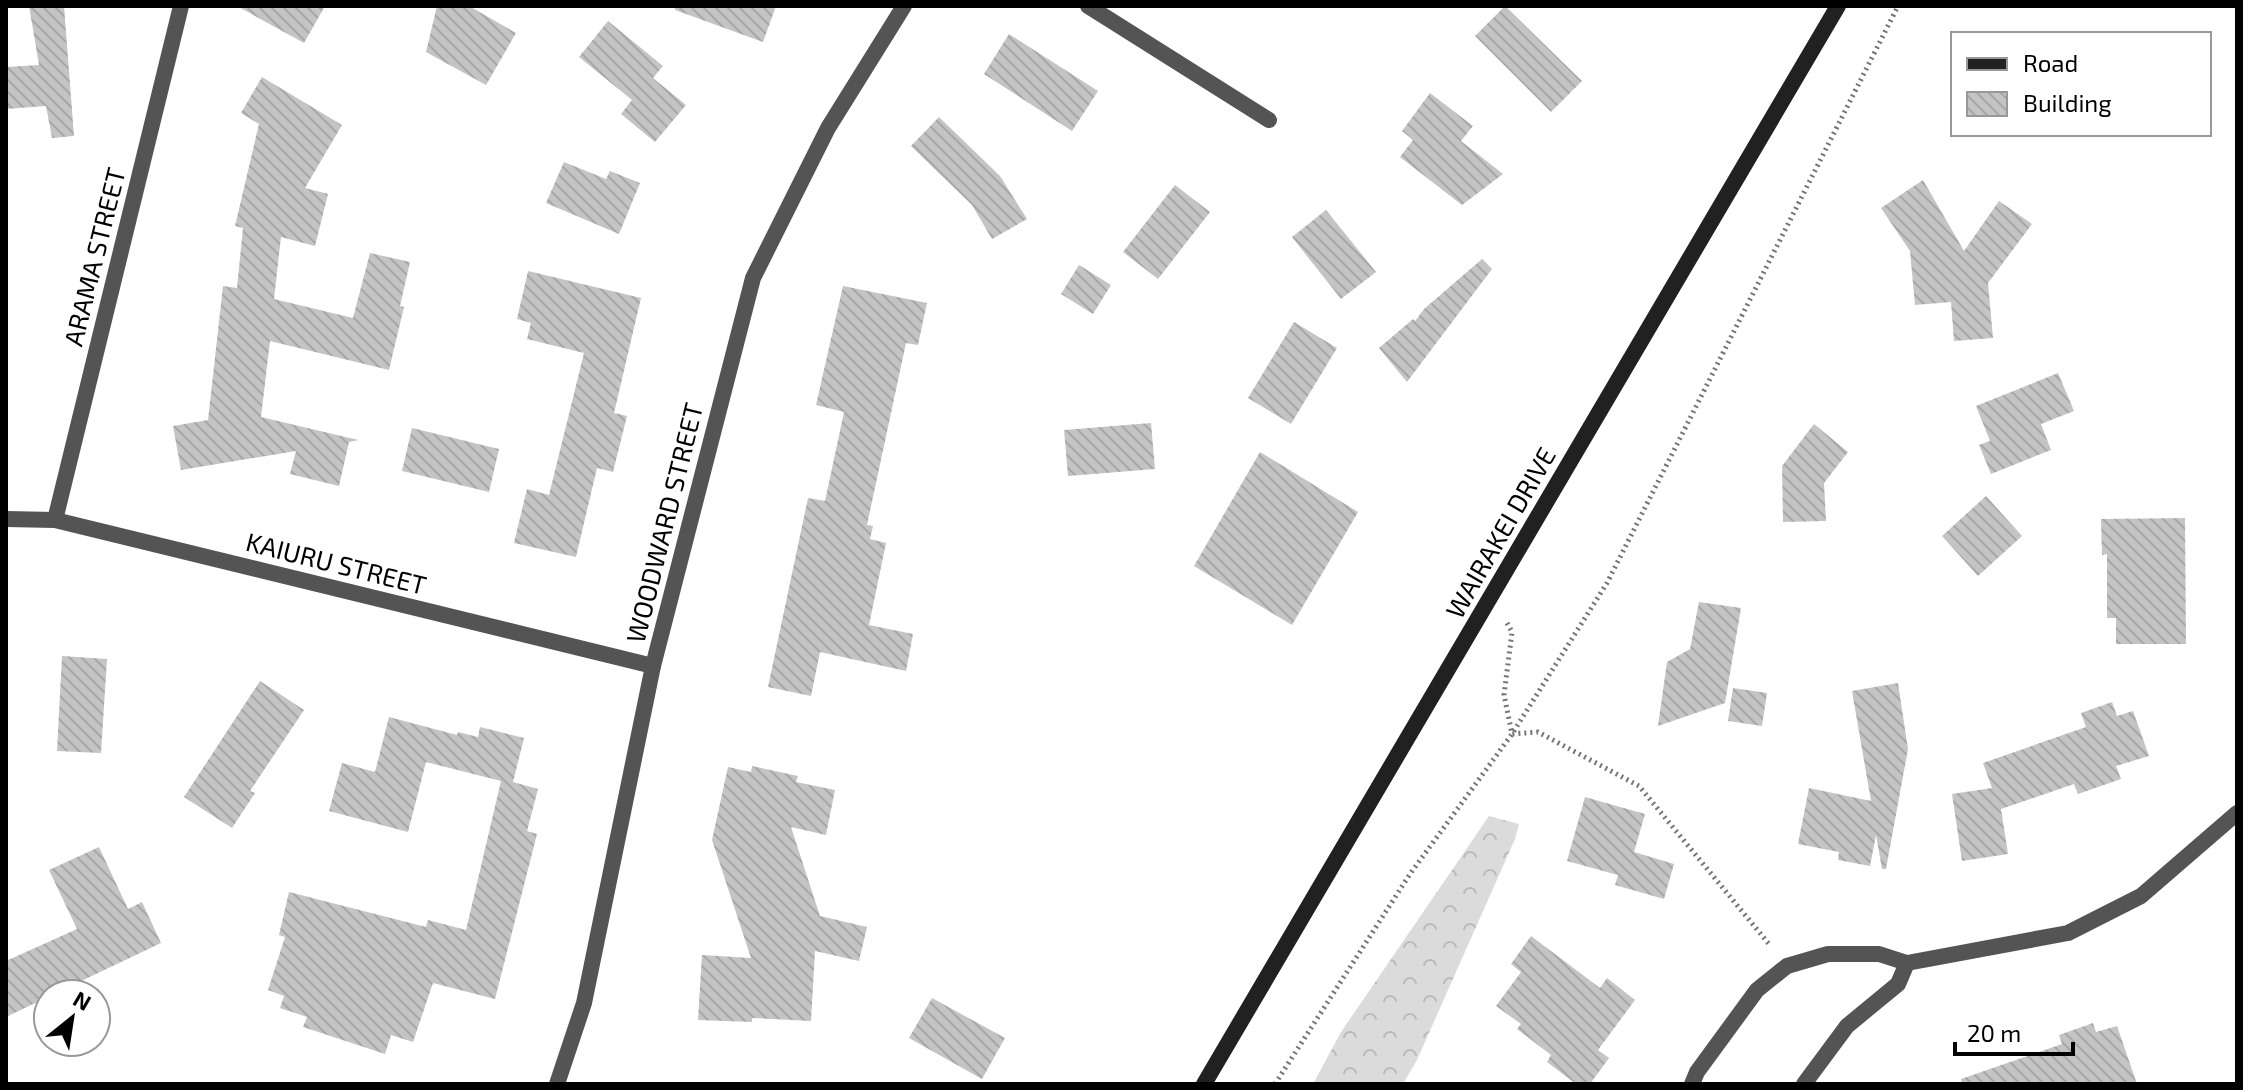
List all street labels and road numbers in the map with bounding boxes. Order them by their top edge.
street label: ARAMA STREET [56,164,131,349]
street label: WOODWARD STREET [619,400,708,646]
street label: WAIRAKEI DRIVE [1438,441,1561,623]
street label: KAIURU STREET [243,525,430,600]

